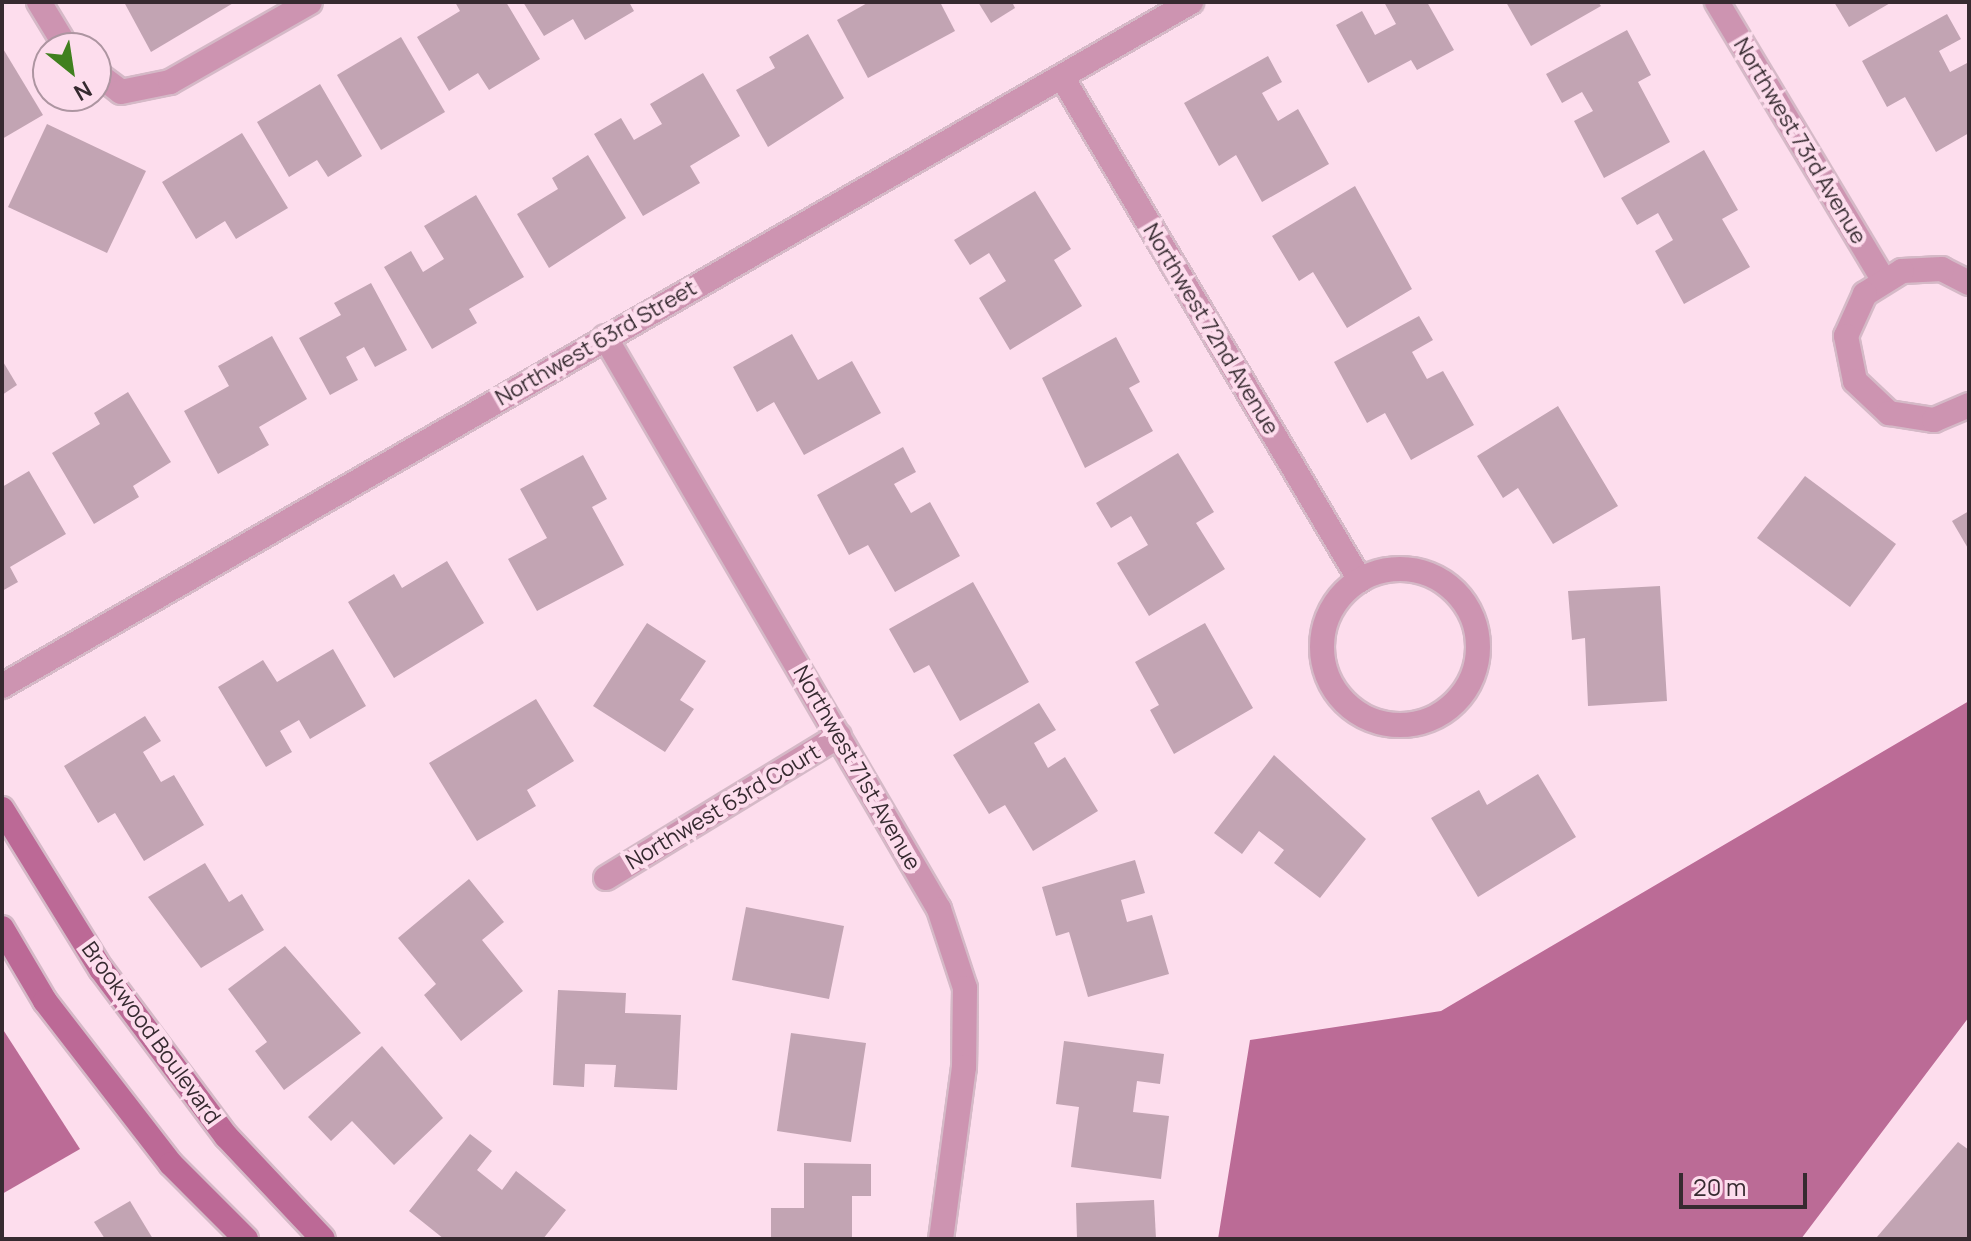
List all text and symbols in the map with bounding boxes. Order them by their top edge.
north arrow [32,32,112,112]
street label: Northwest 73rd Avenue [1728,33,1872,249]
text: N [69,74,97,108]
street label: Northwest 72nd Avenue [1138,219,1284,439]
street label: Northwest 63rd Street [491,275,701,411]
street label: Northwest 71st Avenue [788,661,926,875]
street label: Northwest 63rd Court [621,739,825,875]
street label: Brookwood Boulevard [76,937,226,1129]
scale bar [1683,1157,1811,1207]
text: 20 m [1693,1170,1746,1203]

